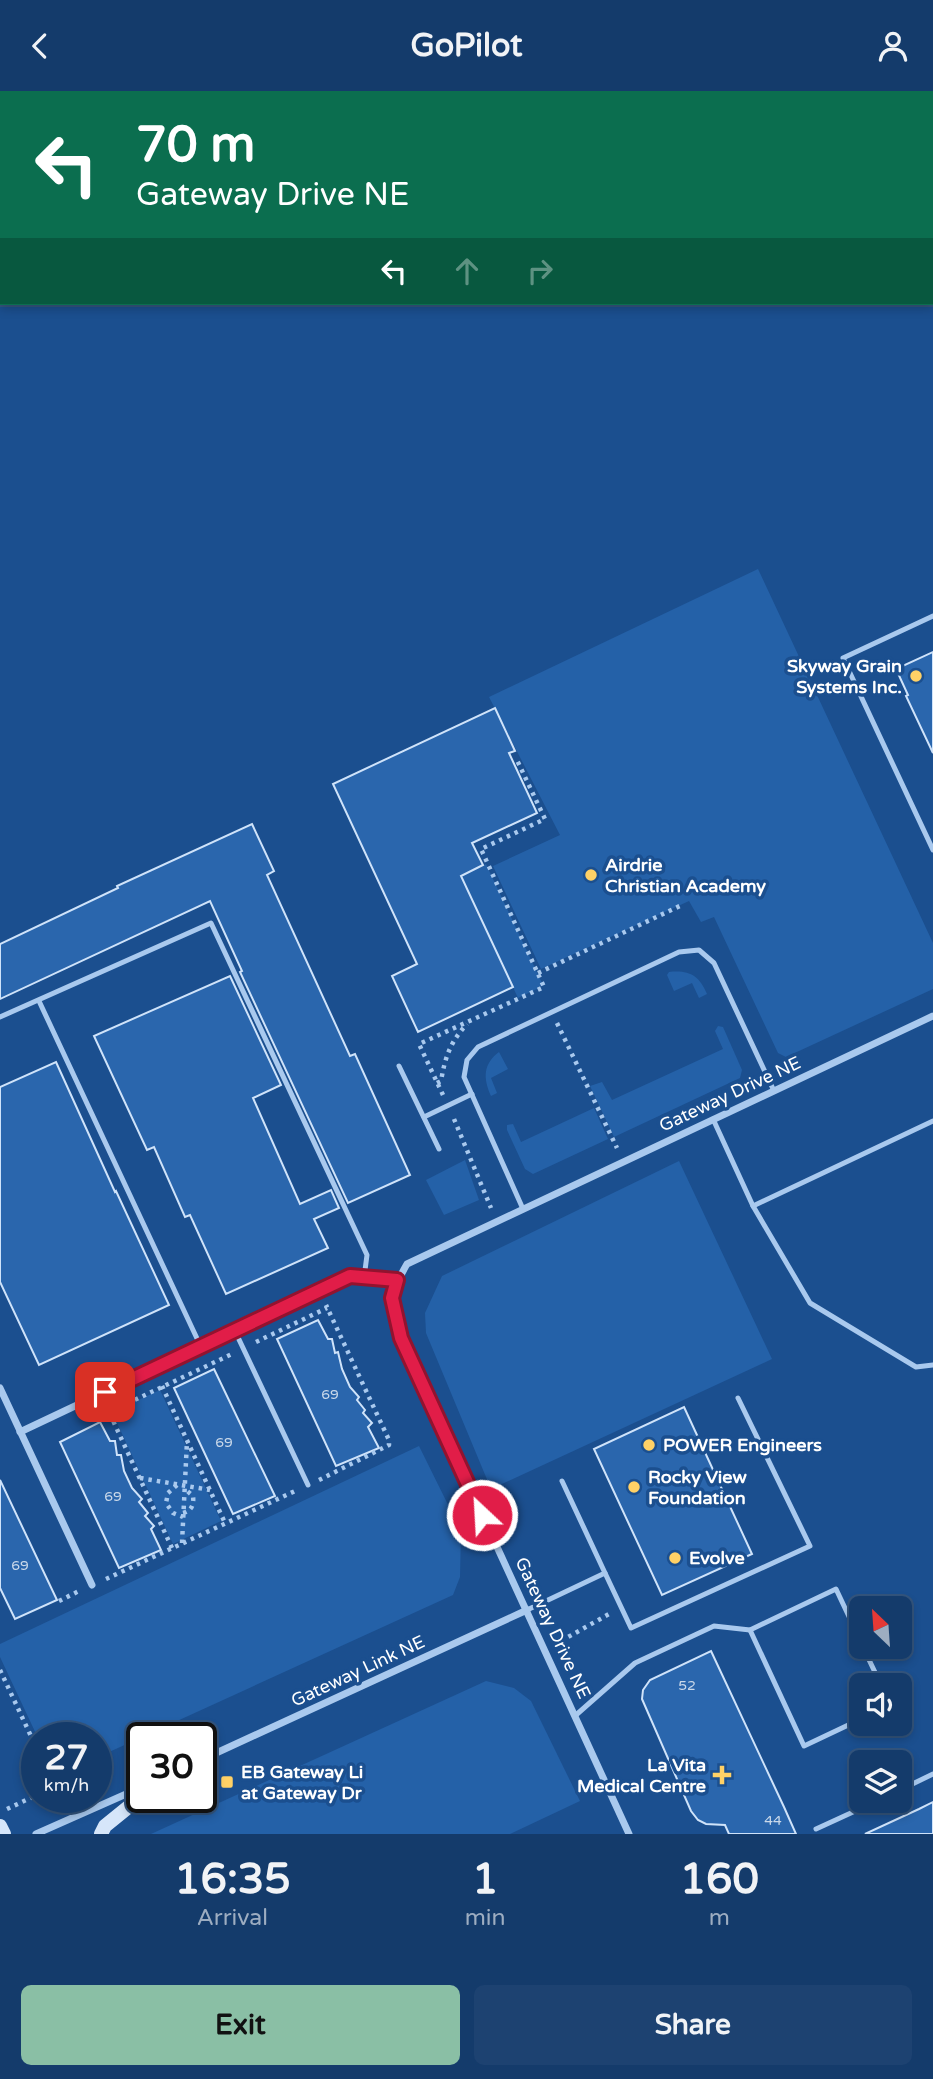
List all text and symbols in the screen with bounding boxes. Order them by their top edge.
icon: back [21,27,59,65]
text: GoPilot [411,27,522,65]
icon: person [874,27,912,65]
text: 70 m [136,116,255,175]
icon: left [21,119,112,210]
text: Gateway Drive NE [136,176,409,214]
icon: left [375,252,413,290]
icon: ahead [448,252,486,290]
icon: right [521,252,559,290]
place label: Skyway Grain Systems Inc. [787,655,902,698]
marker: Skyway Grain Systems Inc. [908,668,924,684]
place label: Airdrie Christian Academy [605,854,766,897]
marker: Airdrie Christian Academy [583,867,599,883]
street label: Gateway Drive NE [656,1052,804,1136]
pin [75,1362,135,1422]
icon: arrive [86,1373,124,1411]
house number: 69 [321,1386,339,1403]
house number: 69 [215,1434,233,1451]
place label: POWER Engineers [663,1434,822,1456]
marker: POWER Engineers [641,1437,657,1453]
place label: Rocky View Foundation [648,1466,747,1509]
position arrow [445,1478,519,1552]
marker: Rocky View Foundation [626,1479,642,1495]
house number: 69 [104,1488,122,1505]
place label: Evolve [689,1547,745,1569]
marker: Evolve [667,1550,683,1566]
street label: Gateway Drive NE [511,1554,595,1702]
house number: 69 [11,1557,29,1574]
north arrow [849,1596,912,1659]
map controls [849,1596,912,1813]
street label: Gateway Link NE [288,1630,428,1712]
button: sound [849,1673,912,1736]
house number: 52 [678,1677,696,1694]
speed limit sign: 30 [126,1722,217,1813]
text: 27 [45,1737,88,1779]
button: layers [849,1750,912,1813]
place label: La Vita Medical Centre [577,1754,706,1797]
place label: EB Gateway Li at Gateway Dr [241,1761,363,1804]
marker: La Vita Medical Centre [712,1765,732,1785]
text: km/h [44,1774,89,1796]
marker: EB Gateway Li at Gateway Dr [219,1774,235,1790]
house number: 44 [764,1812,782,1829]
text: 16:35 [174,1854,291,1905]
text: 1 [472,1854,498,1905]
text: 160 [680,1854,759,1905]
text: Arrival [197,1904,268,1932]
text: min [465,1904,506,1932]
text: m [709,1904,730,1932]
button: Exit [21,1985,460,2065]
button: Share [474,1985,912,2065]

